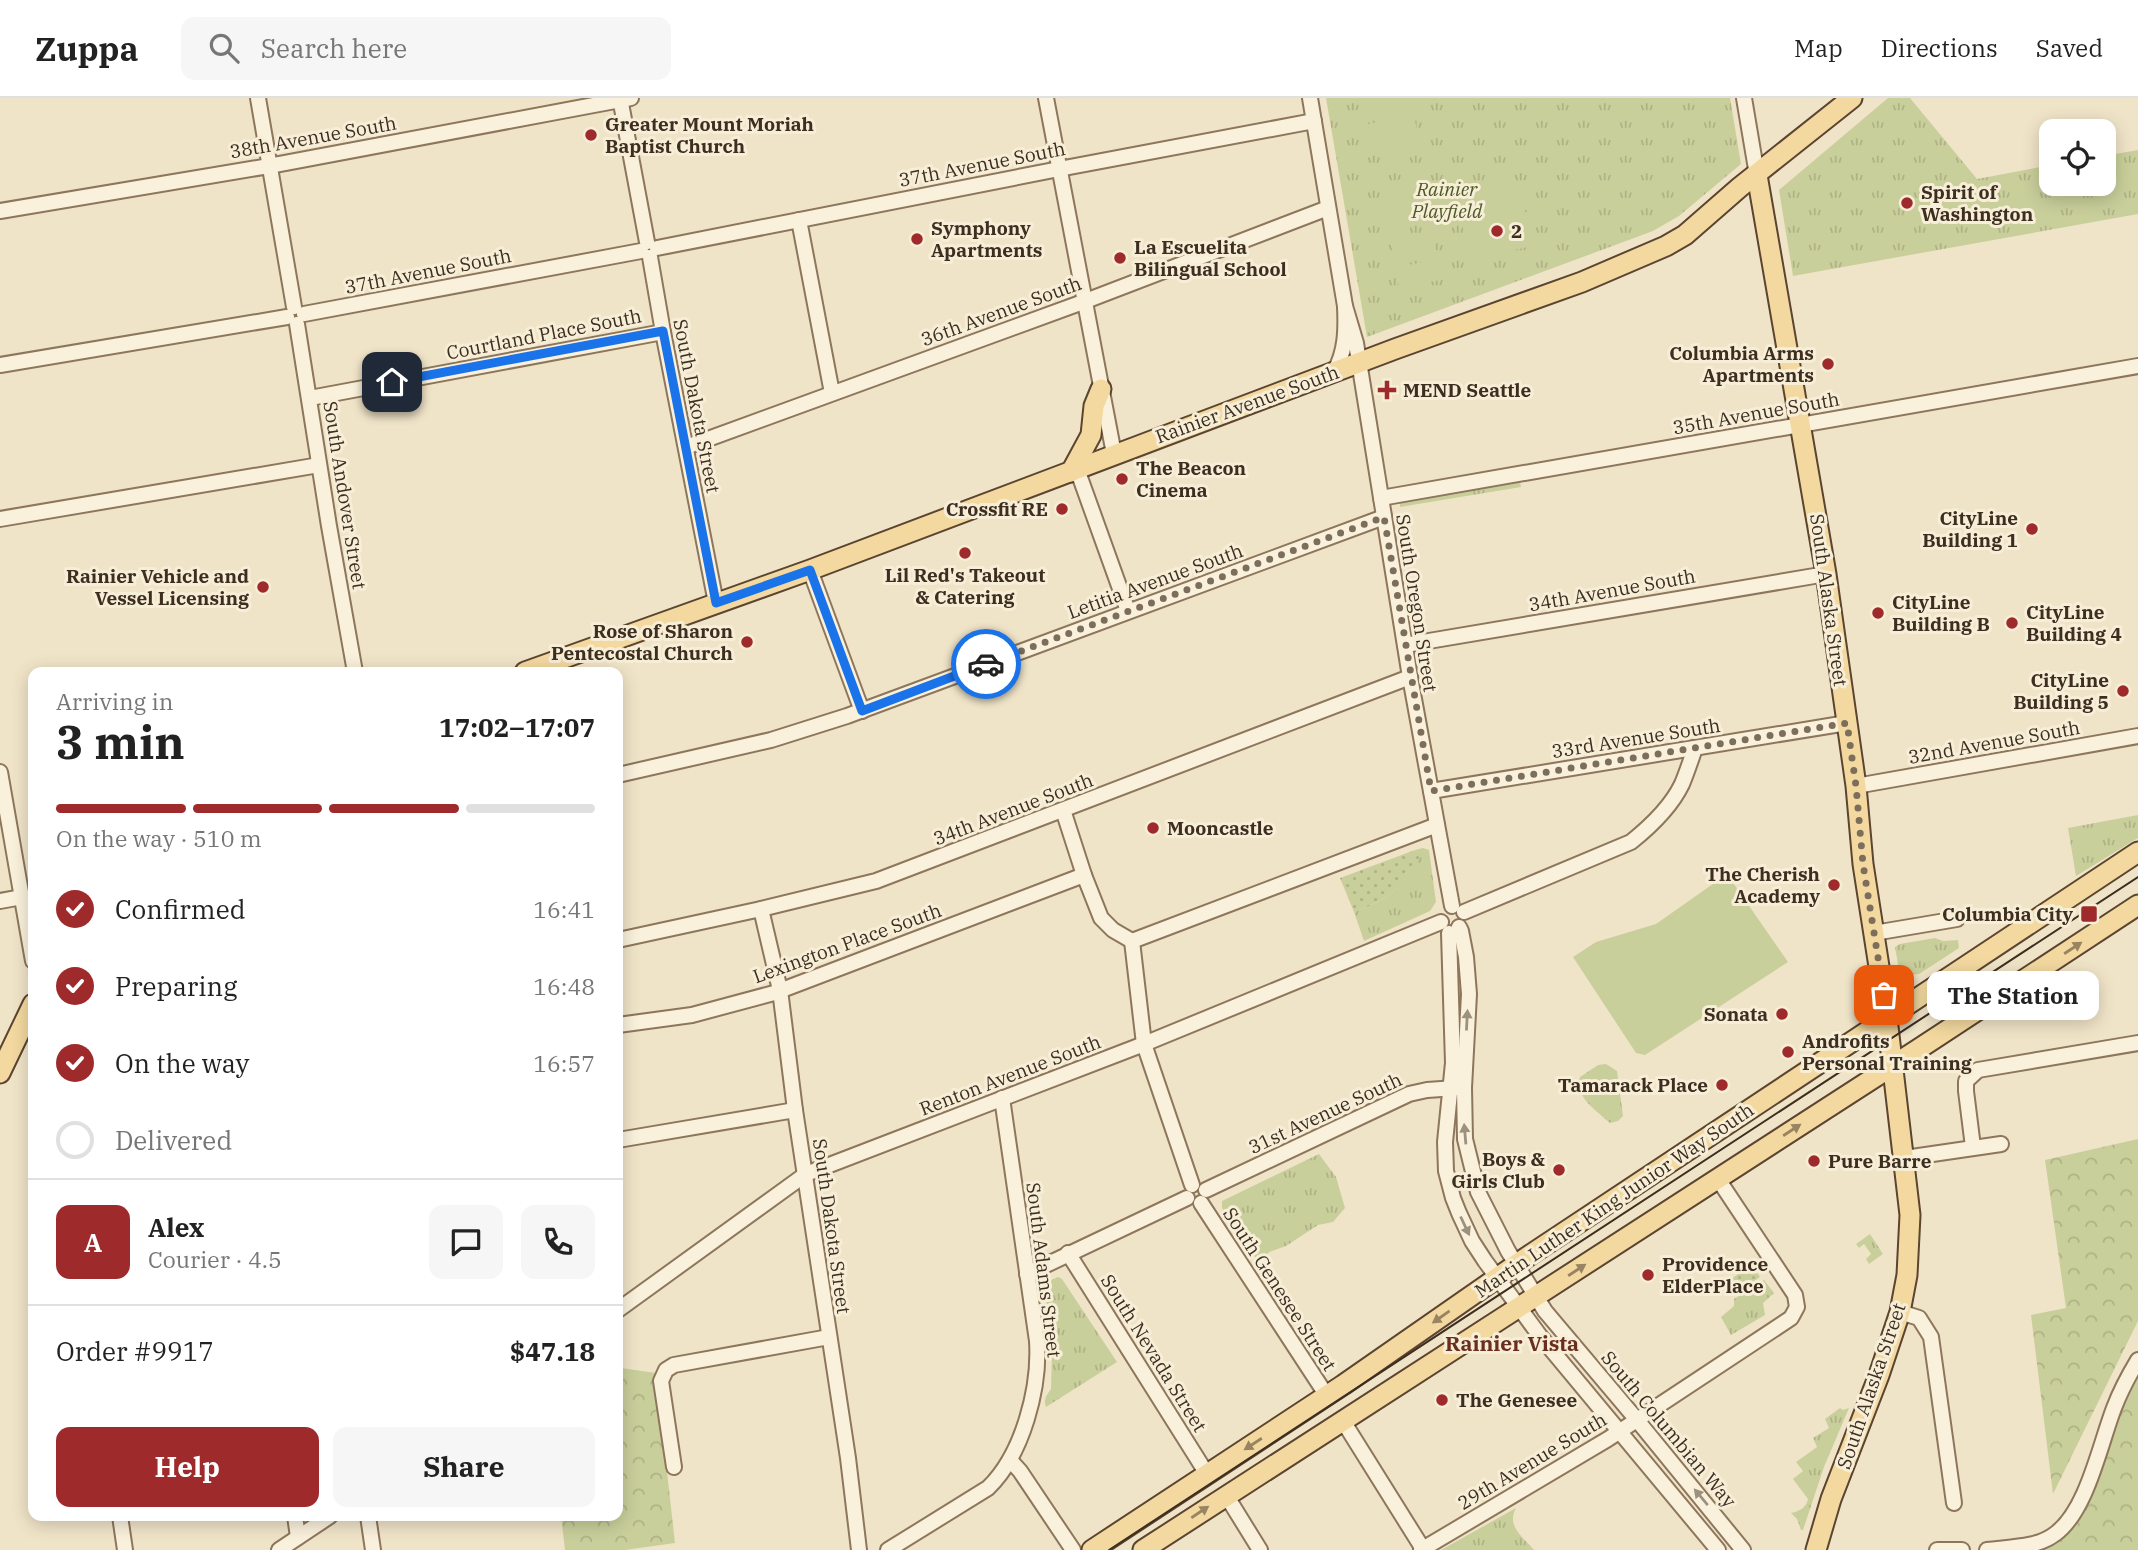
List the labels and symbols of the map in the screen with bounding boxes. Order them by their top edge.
street label: 38th Avenue South [228,110,399,164]
place label: Greater Mount Moriah Baptist Church [605,112,814,158]
marker: Greater Mount Moriah Baptist Church [583,127,599,143]
street label: 37th Avenue South [897,136,1067,192]
park label: Rainier Playfield [1411,177,1483,223]
place label: Spirit of Washington [1921,180,2034,226]
marker: Spirit of Washington [1899,195,1915,211]
place label: Symphony Apartments [931,216,1042,262]
place label: 2 [1511,219,1522,243]
marker: 2 [1489,223,1505,239]
marker: Symphony Apartments [909,231,925,247]
place label: La Escuelita Bilingual School [1134,235,1287,281]
street label: 37th Avenue South [343,243,513,299]
marker: La Escuelita Bilingual School [1112,250,1128,266]
street label: 36th Avenue South [917,271,1085,351]
street label: Courtland Place South [444,303,644,365]
street label: South Dakota Street [668,317,726,495]
place label: Columbia Arms Apartments [1669,341,1814,387]
pin [362,352,422,412]
marker: Columbia Arms Apartments [1820,356,1836,372]
street label: Rainier Avenue South [1152,360,1342,448]
place label: MEND Seattle [1403,378,1531,402]
marker: MEND Seattle [1377,380,1397,400]
street label: 35th Avenue South [1671,386,1842,440]
street label: South Andover Street [318,399,372,591]
place label: The Beacon Cinema [1136,456,1247,502]
marker: The Beacon Cinema [1114,471,1130,487]
place label: Crossfit RE [946,497,1048,521]
marker: Crossfit RE [1054,501,1070,517]
place label: CityLine Building 1 [1922,506,2018,552]
street label: South Oregon Street [1391,512,1443,694]
street label: South Alaska Street [1805,512,1853,688]
marker: CityLine Building 1 [2024,521,2040,537]
street label: Letitia Avenue South [1064,538,1246,624]
marker: Lil Red's Takeout & Catering [957,545,973,561]
place label: Lil Red's Takeout & Catering [885,563,1045,609]
street label: 34th Avenue South [1527,563,1698,617]
place label: Rainier Vehicle and Vessel Licensing [66,564,249,610]
marker: Rainier Vehicle and Vessel Licensing [255,579,271,595]
place label: CityLine Building B [1892,590,1990,636]
place label: CityLine Building 4 [2026,600,2122,646]
marker: CityLine Building B [1870,605,1886,621]
marker: CityLine Building 4 [2004,615,2020,631]
place label: Rose of Sharon Pentecostal Church [551,619,733,665]
courier [951,629,1021,699]
marker: Rose of Sharon Pentecostal Church [739,634,755,650]
place label: CityLine Building 5 [2013,668,2109,714]
marker: CityLine Building 5 [2115,683,2131,699]
street label: 33rd Avenue South [1550,713,1722,763]
street label: 32nd Avenue South [1906,715,2082,769]
street label: 34th Avenue South [930,767,1096,851]
place label: Mooncastle [1167,816,1274,840]
marker: Mooncastle [1145,820,1161,836]
place label: The Cherish Academy [1705,862,1820,908]
marker: The Cherish Academy [1826,877,1842,893]
street label: Lexington Place South [750,898,945,988]
place label: Columbia City [1942,902,2073,926]
marker: Columbia City [2079,904,2099,924]
one-way arrow [2064,941,2082,955]
pin [1854,965,1914,1025]
callout: The Station [1926,970,2098,1020]
place label: Sonata [1704,1002,1768,1026]
marker: Sonata [1774,1006,1790,1022]
one-way arrow [1462,1009,1473,1031]
street label: Renton Avenue South [916,1029,1104,1121]
place label: Androfits Personal Training [1802,1029,1972,1075]
marker: Androfits Personal Training [1780,1044,1796,1060]
street label: 31st Avenue South [1244,1067,1406,1159]
place label: Tamarack Place [1558,1073,1708,1097]
marker: Tamarack Place [1714,1077,1730,1093]
street label: Martin Luther King Junior Way South [1470,1097,1758,1303]
one-way arrow [1460,1123,1471,1145]
one-way arrow [1783,1124,1802,1137]
street label: South Dakota Street [808,1137,856,1315]
place label: Boys & Girls Club [1451,1147,1545,1193]
place label: Pure Barre [1828,1149,1932,1173]
marker: Pure Barre [1806,1153,1822,1169]
marker: Boys & Girls Club [1551,1162,1567,1178]
street label: South Adams Street [1021,1181,1067,1359]
street label: South Genesee Street [1218,1203,1342,1376]
one-way arrow [1460,1215,1471,1236]
place label: Providence ElderPlace [1662,1252,1768,1298]
one-way arrow [1568,1263,1586,1277]
marker: Providence ElderPlace [1640,1267,1656,1283]
street label: South Nevada Street [1096,1270,1212,1437]
street label: South Alaska Street [1831,1300,1911,1472]
one-way arrow [1432,1310,1450,1324]
district label: Rainier Vista [1445,1329,1579,1357]
street label: South Columbian Way [1597,1346,1742,1513]
place label: The Genesee [1456,1388,1577,1412]
marker: The Genesee [1434,1392,1450,1408]
street label: 29th Avenue South [1453,1407,1611,1515]
one-way arrow [1244,1437,1262,1451]
one-way arrow [1693,1488,1708,1506]
one-way arrow [1190,1506,1210,1519]

